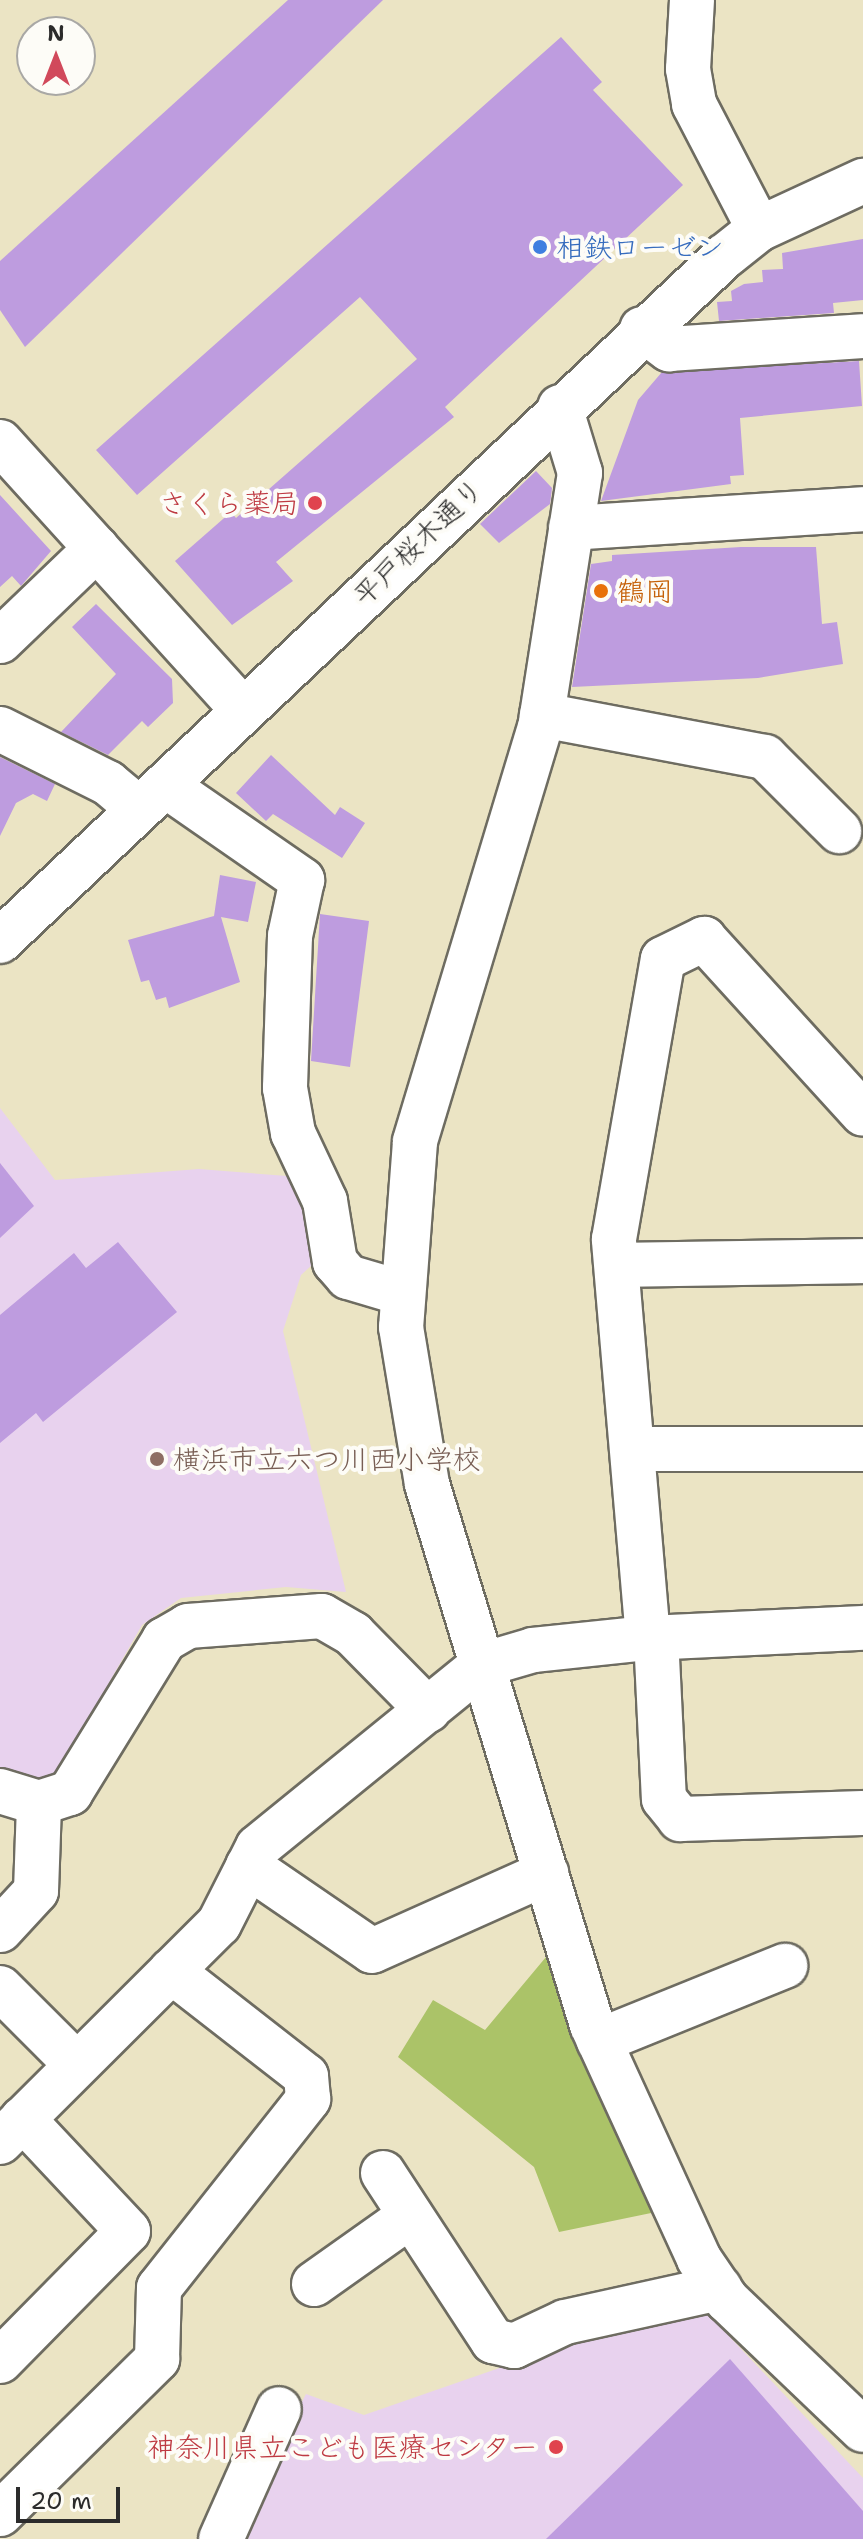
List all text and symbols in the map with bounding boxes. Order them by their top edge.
north arrow [16,16,96,96]
text: N [47,19,65,48]
place label: 相鉄ローゼン [556,230,724,264]
marker: 相鉄ローゼン [531,238,549,256]
street label: 平戸桜木通り [346,472,490,612]
place label: さくら薬局 [159,486,299,520]
marker: さくら薬局 [306,494,324,512]
place label: 鶴岡 [617,574,673,608]
marker: 鶴岡 [592,582,610,600]
place label: 横浜市立六つ川西小学校 [173,1442,481,1476]
marker: 横浜市立六つ川西小学校 [148,1450,166,1468]
place label: 神奈川県立こども医療センター [146,2430,538,2464]
marker: 神奈川県立こども医療センター [545,2436,567,2458]
scale bar [20,2471,124,2521]
text: 20 m [30,2485,92,2517]

